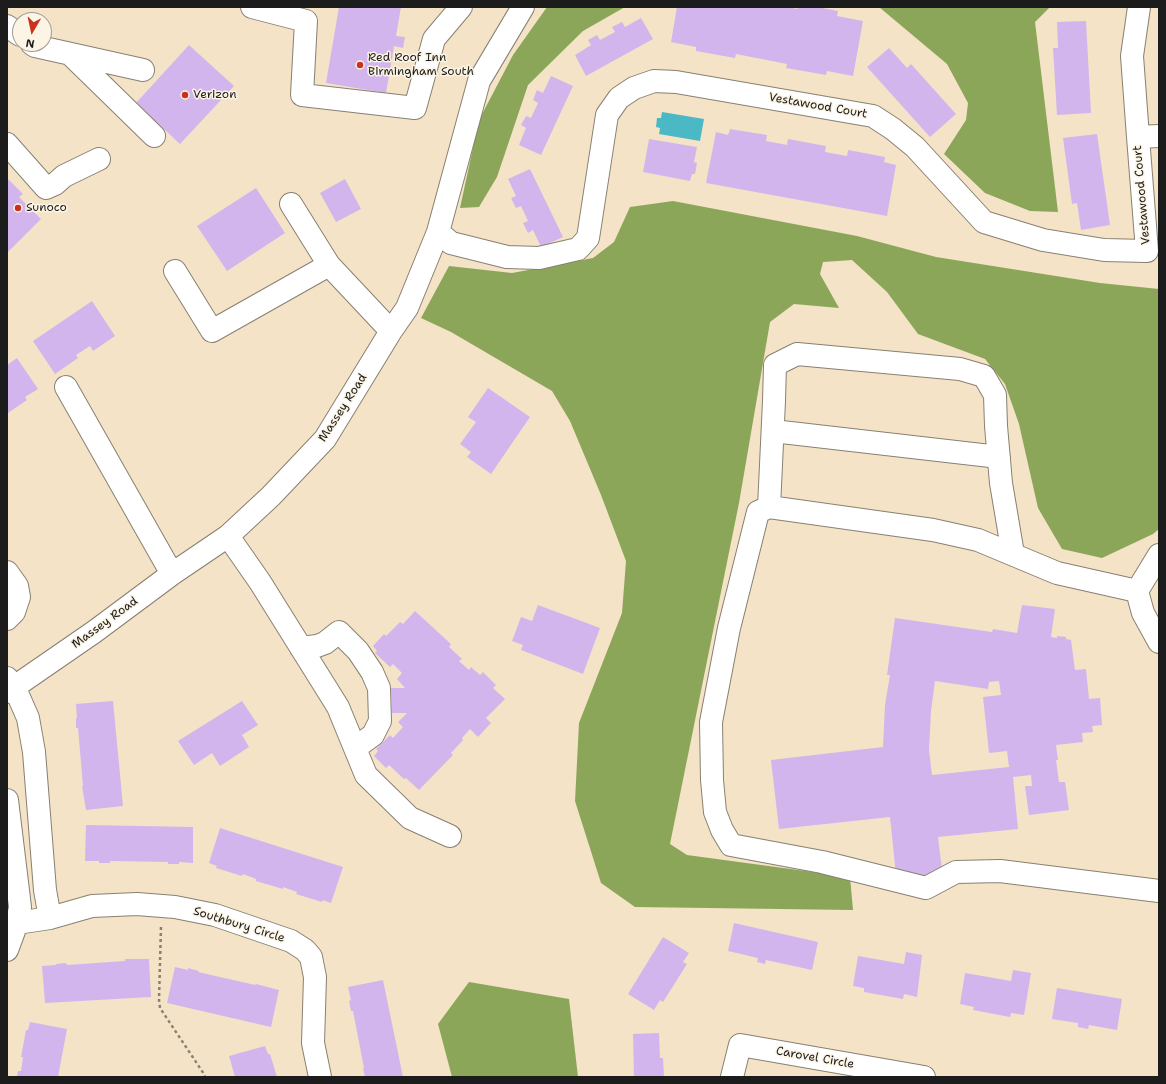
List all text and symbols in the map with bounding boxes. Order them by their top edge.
north arrow [12,12,52,52]
text: N [25,35,36,51]
place label: Red Roof Inn Birmingham South [368,51,474,79]
marker: Red Roof Inn Birmingham South [355,60,365,70]
place label: Verizon [193,88,236,102]
marker: Verizon [180,90,190,100]
street label: Vestawood Court [768,90,868,122]
street label: Vestawood Court [1130,145,1154,245]
place label: Sunoco [26,201,67,215]
marker: Sunoco [13,203,23,213]
street label: Massey Road [316,371,370,445]
street label: Massey Road [69,594,141,652]
street label: Southbury Circle [191,904,287,946]
street label: Carovel Circle [775,1044,855,1072]

